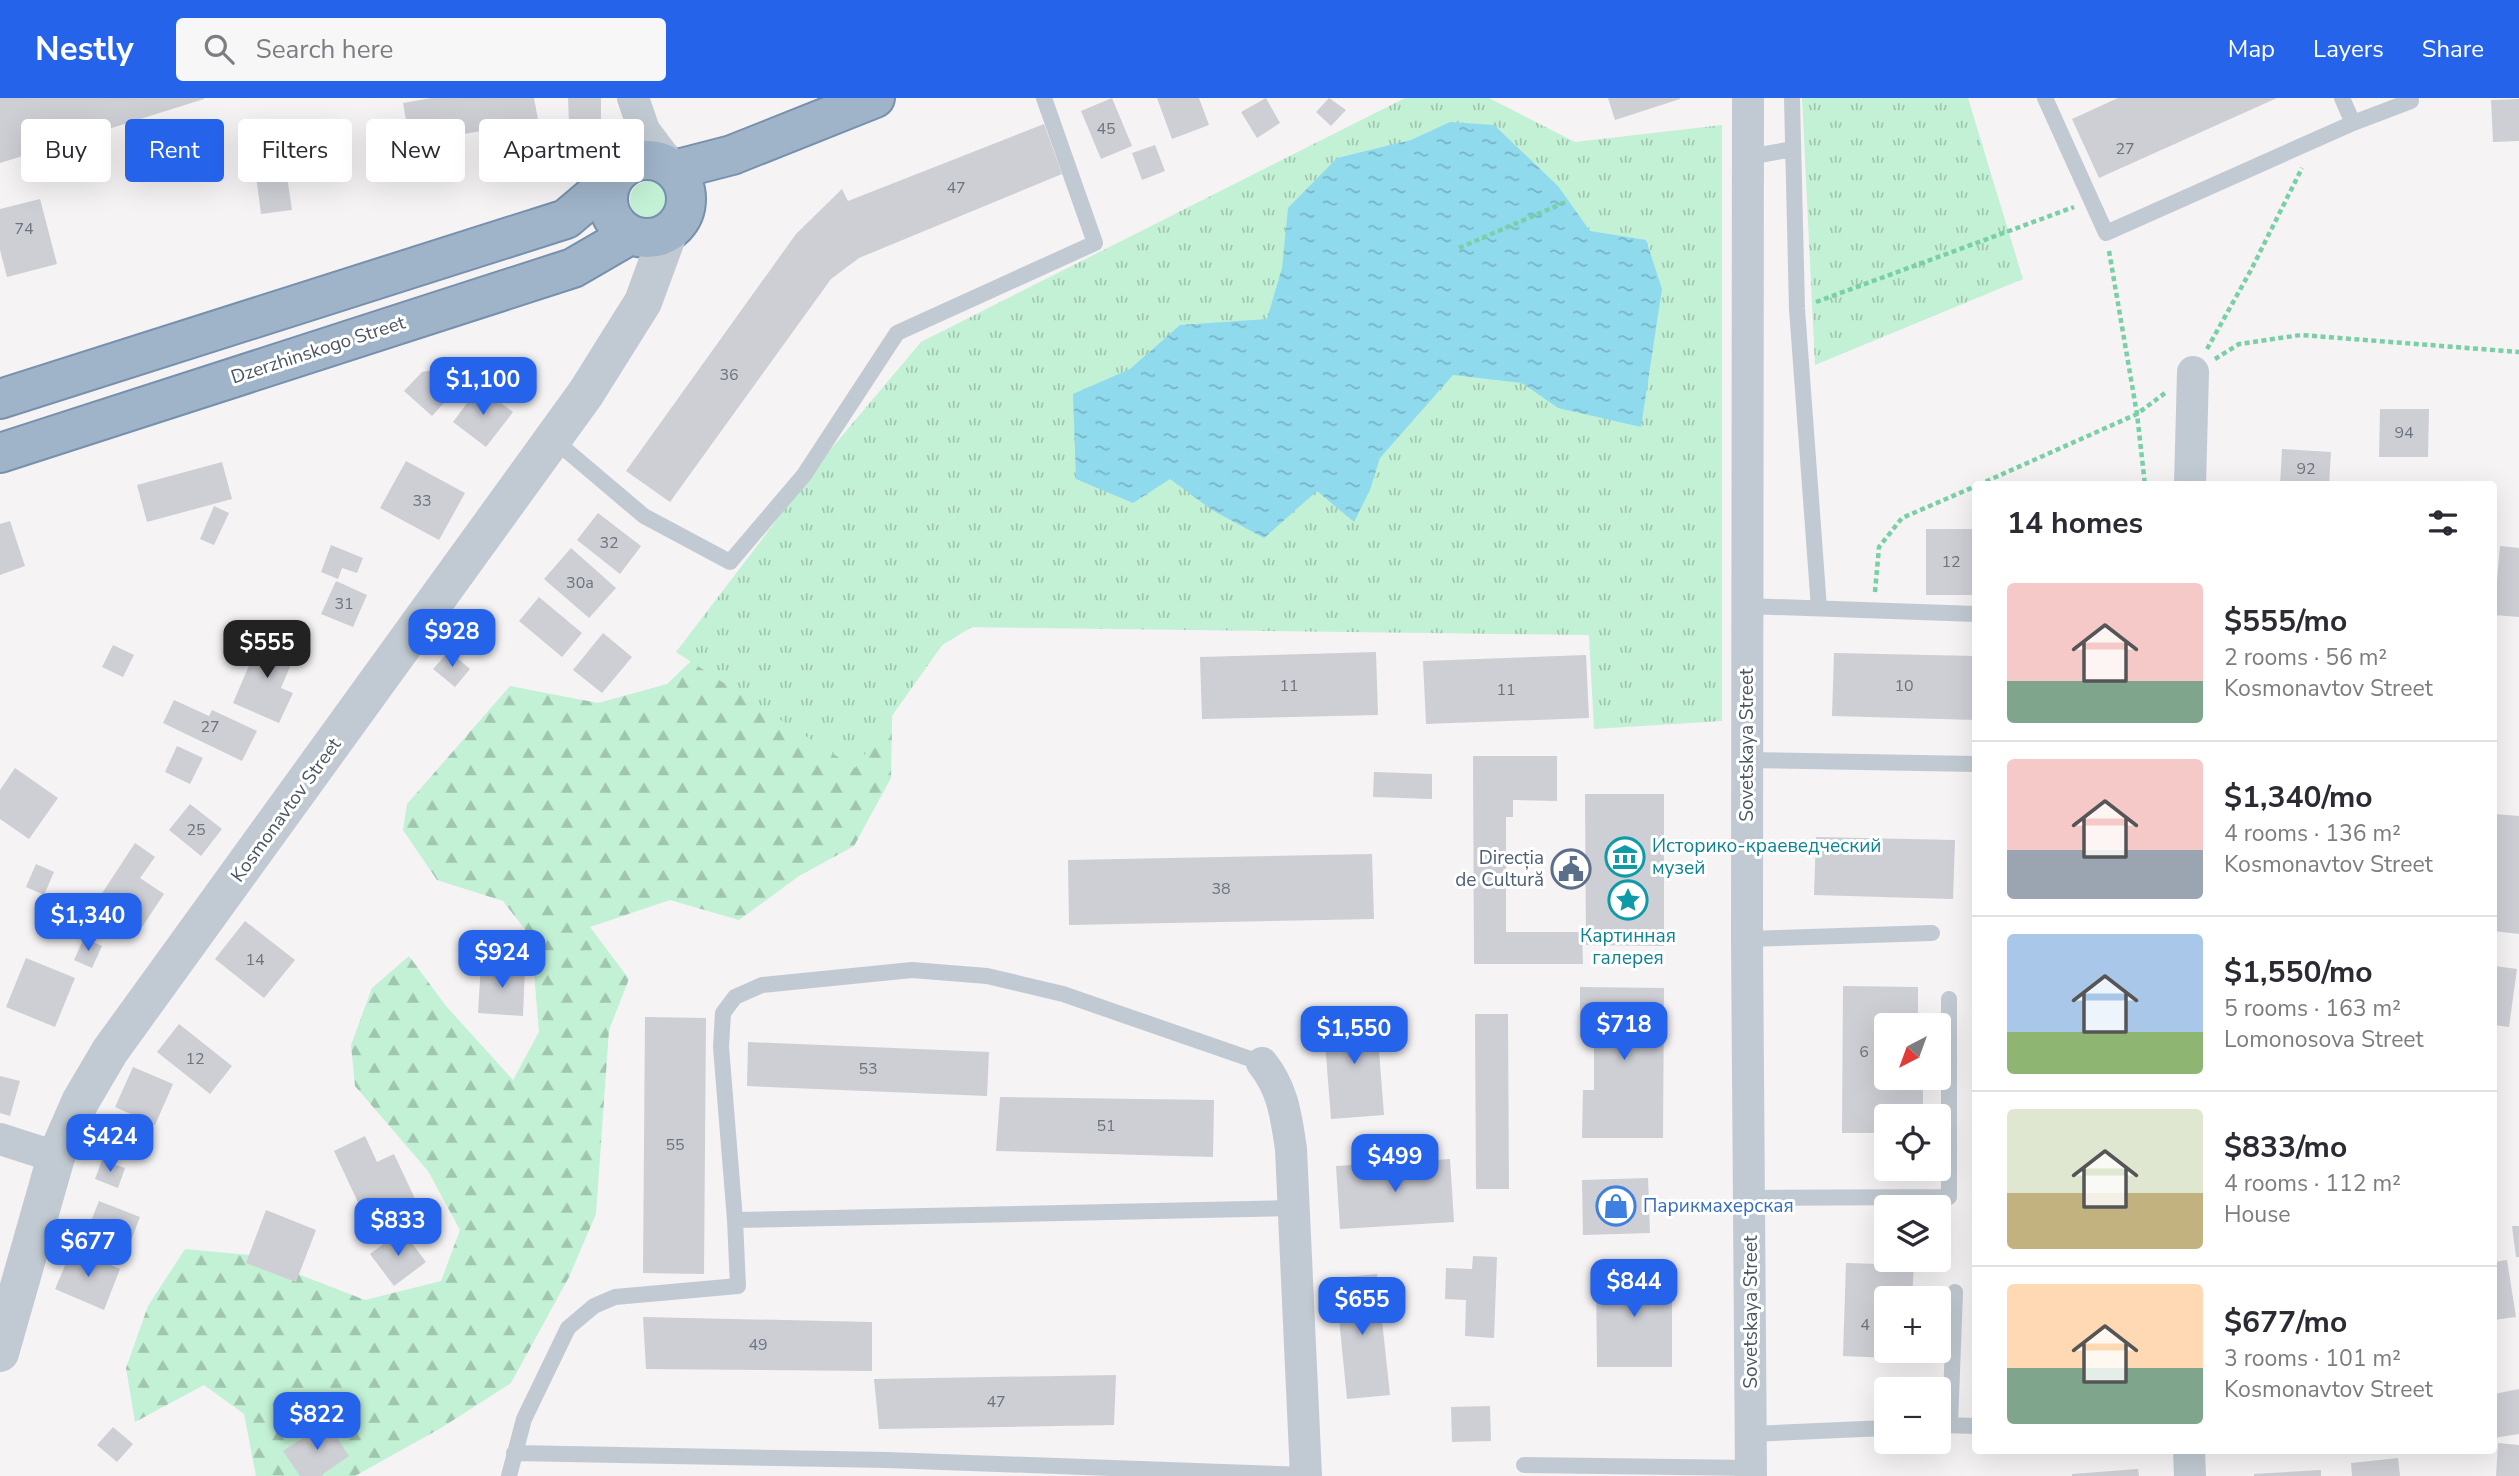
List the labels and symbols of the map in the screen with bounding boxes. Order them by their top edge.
house number: 45 [1096,118,1116,140]
house number: 27 [2115,138,2135,160]
house number: 47 [946,177,966,199]
house number: 74 [14,218,34,240]
street label: Dzerzhinskogo Street [228,309,409,390]
pin: $1,100 [426,358,540,417]
house number: 36 [719,364,739,386]
house number: 94 [2394,422,2414,444]
house number: 92 [2296,458,2316,480]
house number: 33 [412,490,432,512]
house number: 32 [599,532,619,554]
house number: 12 [1941,551,1961,573]
house number: 30а [566,572,594,594]
house number: 31 [334,593,354,615]
pin: $928 [411,610,493,669]
pin: $555 [226,620,308,680]
street label: Sovetskaya Street [1734,668,1760,822]
house number: 11 [1279,675,1299,697]
house number: 10 [1894,675,1914,697]
house number: 11 [1496,679,1516,701]
house number: 27 [200,716,220,738]
street label: Kosmonavtov Street [225,732,347,887]
house number: 25 [186,819,206,841]
place label: Историко-краеведческий музей [1652,833,1881,881]
museum icon: Историко-краеведческий музей [1604,836,1646,878]
place label: Direcția de Cultură [1455,845,1544,893]
public building icon: Direcția de Cultură [1550,848,1592,890]
house number: 38 [1211,878,1231,900]
place icon: Картинная галерея [1607,879,1649,921]
pin: $1,340 [31,894,145,953]
place label: Картинная галерея [1580,923,1676,971]
pin: $924 [461,930,543,990]
house number: 14 [245,949,265,971]
pin: $718 [1583,1002,1665,1062]
pin: $1,550 [1297,1006,1411,1066]
north arrow [1874,1013,1951,1090]
house number: 6 [1859,1041,1869,1063]
house number: 12 [185,1048,205,1070]
house number: 53 [858,1058,878,1080]
pin: $424 [69,1114,151,1174]
house number: 51 [1096,1115,1116,1137]
house number: 55 [665,1134,685,1156]
pin: $499 [1354,1134,1436,1194]
shop icon: Парикмахерская [1595,1185,1637,1227]
place label: Парикмахерская [1643,1193,1794,1219]
pin: $833 [357,1198,439,1258]
pin: $677 [47,1220,129,1279]
street label: Sovetskaya Street [1738,1235,1764,1389]
pin: $844 [1593,1260,1675,1319]
pin: $655 [1321,1278,1403,1337]
house number: 4 [1860,1314,1870,1336]
house number: 49 [748,1334,768,1356]
house number: 47 [986,1391,1006,1413]
pin: $822 [276,1392,358,1452]

